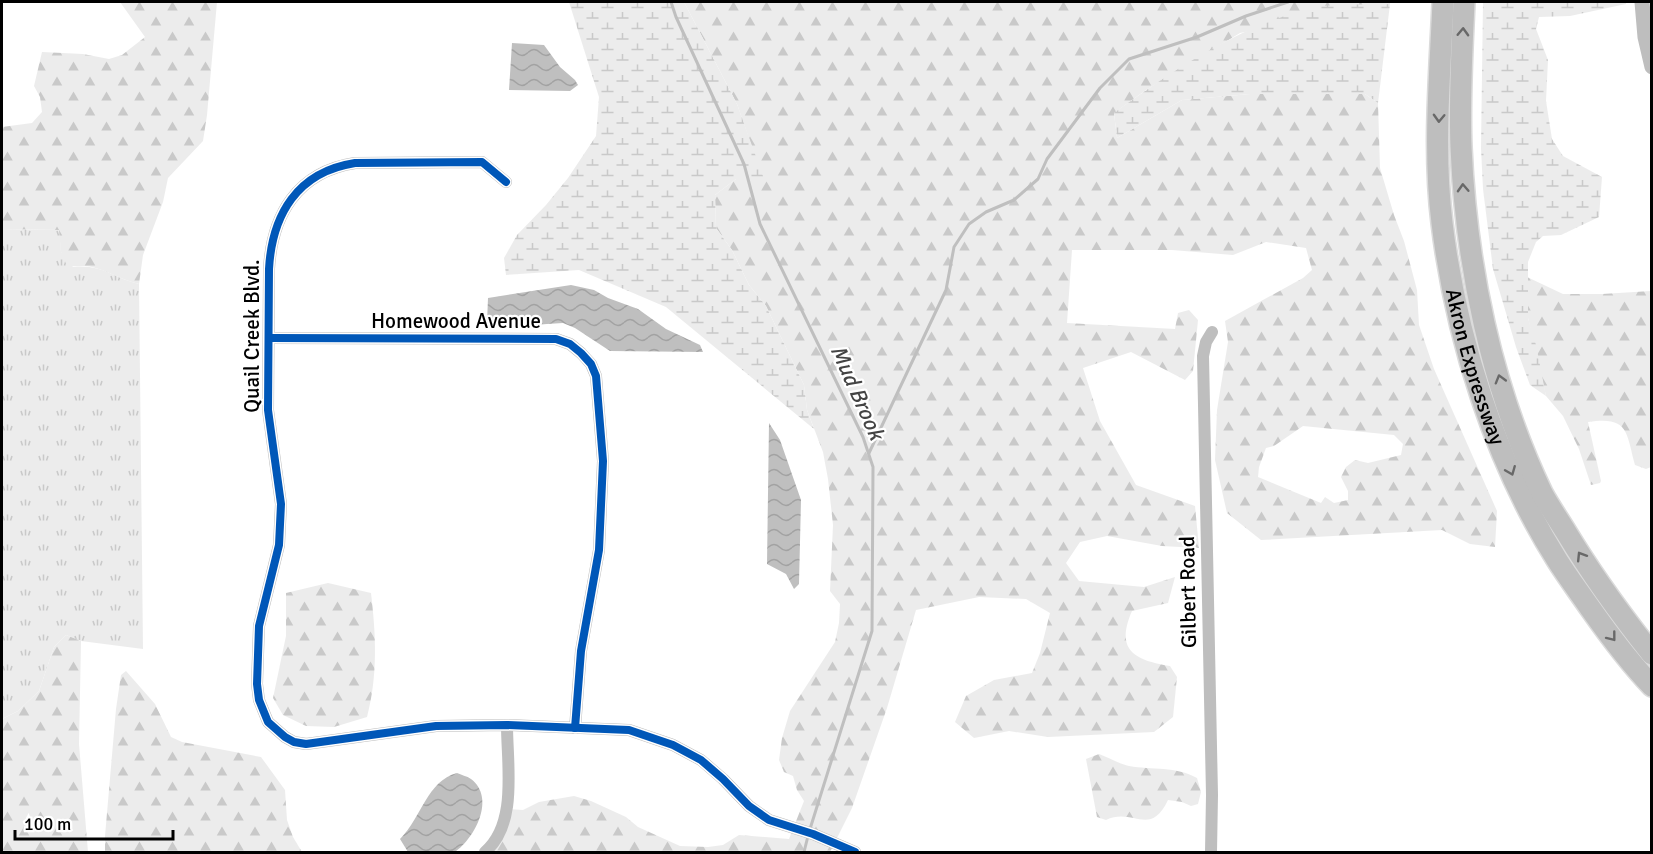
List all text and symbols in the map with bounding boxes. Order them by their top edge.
one-way arrow [1456,28,1469,37]
one-way arrow [1433,114,1445,123]
one-way arrow [1457,184,1470,193]
street label: Quail Creek Blvd. [239,259,265,413]
street label: Akron Expressway [1440,286,1511,449]
street label: Homewood Avenue [371,308,541,334]
water label: Mud Brook [825,341,891,446]
one-way arrow [1495,374,1507,385]
one-way arrow [1504,464,1516,475]
street label: Gilbert Road [1174,536,1202,648]
one-way arrow [1576,552,1588,562]
one-way arrow [1604,630,1615,641]
scale bar [15,803,172,841]
text: 100 m [24,813,71,835]

